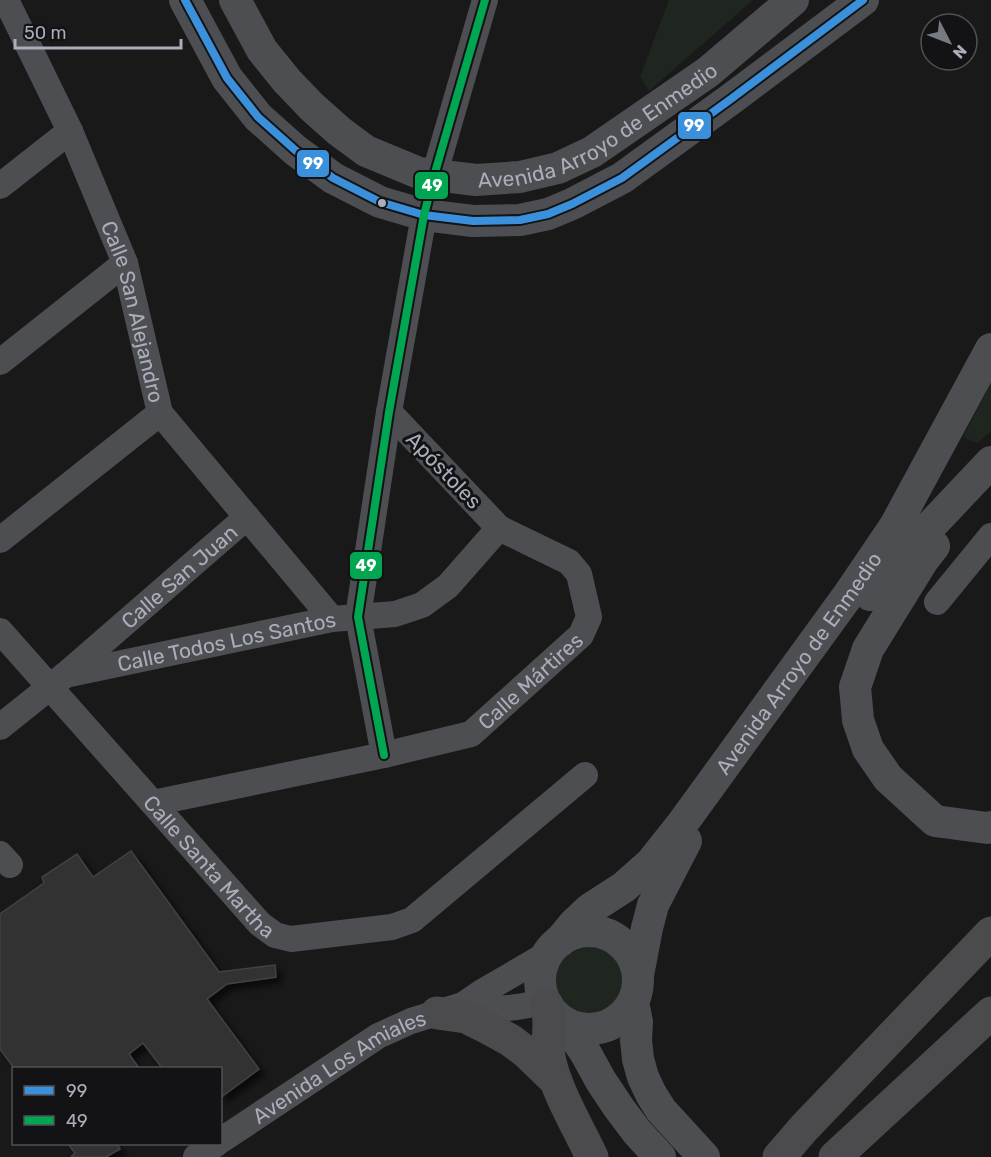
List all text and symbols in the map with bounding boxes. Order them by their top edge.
scale bar [15,12,182,50]
north arrow [919,12,979,72]
text: 50 m [24,22,67,44]
text: N [949,41,971,62]
street label: Avenida Arroyo de Enmedio [477,57,722,192]
line badge: 99 [677,111,712,140]
text: 99 [684,116,704,135]
line badge: 99 [296,149,330,178]
text: 99 [303,154,323,173]
line badge: 49 [414,171,449,200]
text: 49 [421,176,443,195]
unlabelled marker [376,197,388,209]
street label: Calle San Alejandro [96,217,170,405]
street label: Apóstoles [401,426,487,514]
street label: Calle San Juan [116,519,242,633]
street label: Avenida Arroyo de Enmedio [710,547,886,779]
line badge: 49 [349,551,383,580]
text: 49 [355,556,377,575]
street label: Calle Todos Los Santos [115,606,338,676]
street label: Calle Mártires [473,627,588,734]
street label: Calle Santa Martha [139,790,280,943]
street label: Avenida Los Amiales [247,1005,429,1129]
legend [12,1067,222,1145]
text: 99 [66,1080,87,1102]
text: 49 [66,1110,88,1132]

